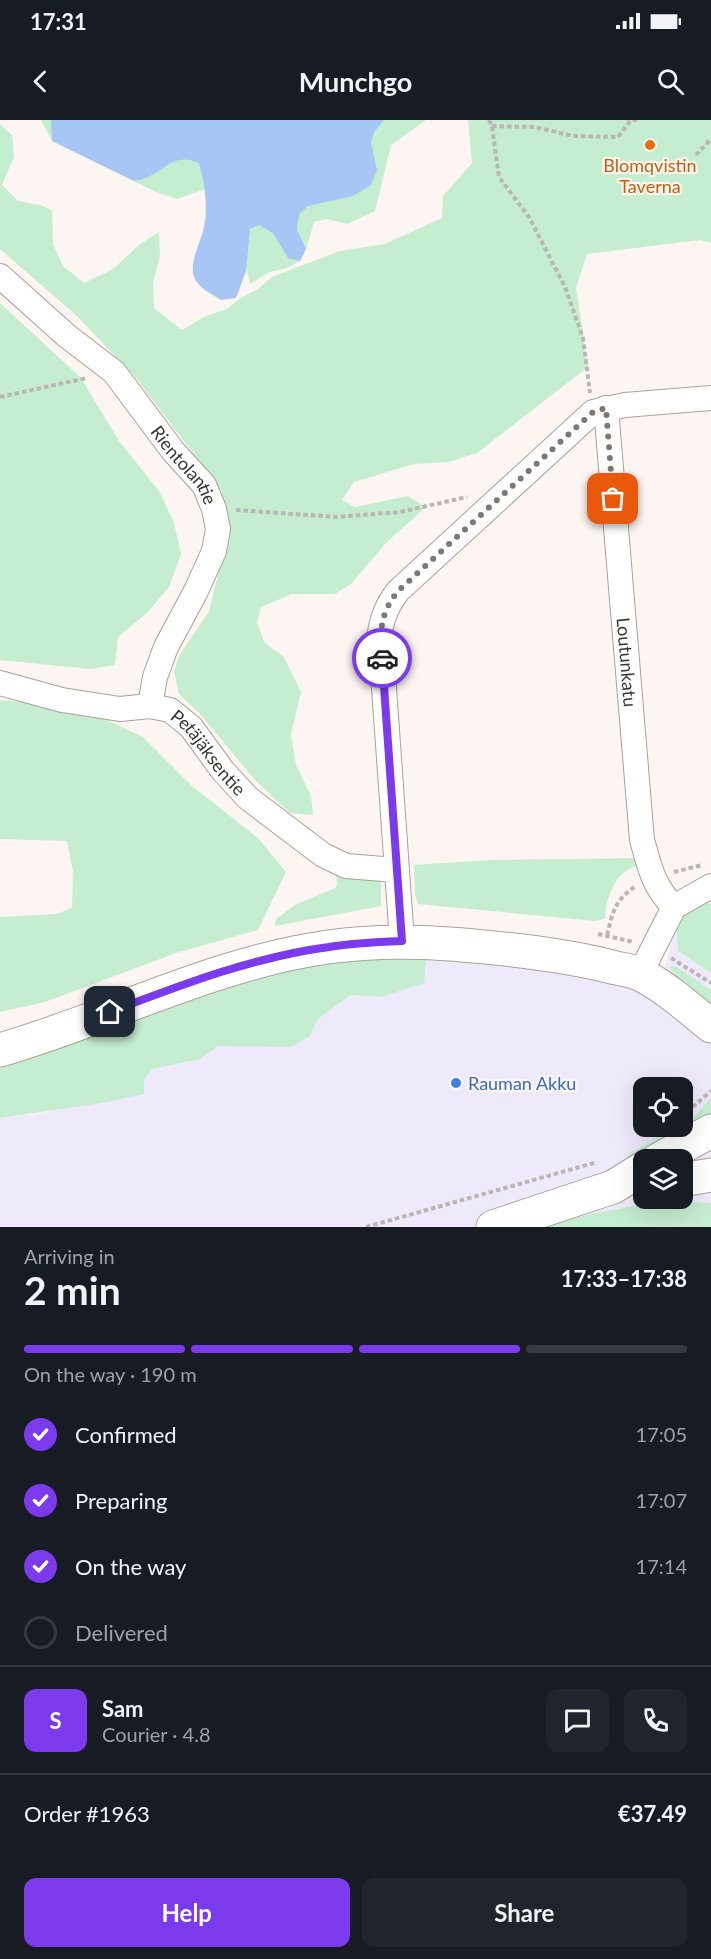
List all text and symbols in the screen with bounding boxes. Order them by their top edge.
text: 17:31 [30,8,87,35]
icon: back [24,65,57,98]
text: Munchgo [299,65,412,98]
icon: search [654,65,687,98]
marker: Blomqvistin Taverna [643,138,657,152]
place label: Blomqvistin Taverna [603,154,697,197]
street label: Rientolantie [147,421,222,508]
pin [587,473,638,524]
icon: bag [596,482,629,515]
street label: Loutunkatu [612,616,642,708]
courier [352,628,412,688]
icon: car [366,642,399,675]
street label: Petäjäksentie [167,704,251,800]
pin [84,986,135,1037]
icon: home [93,995,126,1028]
place label: Rauman Akku [468,1072,576,1094]
marker: Rauman Akku [449,1076,463,1090]
map controls [633,1077,693,1209]
button: locate [633,1077,693,1137]
button: layers [633,1149,693,1209]
text: Arriving in [24,1244,115,1268]
text: 17:33–17:38 [561,1265,687,1292]
text: 2 min [24,1267,121,1313]
text: On the way · 190 m [24,1362,197,1386]
icon: check [24,1418,57,1451]
text: Confirmed [75,1421,177,1448]
text: 17:05 [636,1422,687,1446]
icon: check [24,1484,57,1517]
text: Preparing [75,1487,167,1514]
text: 17:07 [636,1488,687,1512]
icon: check [24,1550,57,1583]
text: On the way [75,1553,186,1580]
text: 17:14 [636,1554,687,1578]
text: Delivered [75,1619,168,1646]
button: chat [546,1689,609,1752]
button: phone [624,1689,687,1752]
text: Sam [102,1695,144,1722]
text: S [49,1707,62,1734]
text: Courier · 4.8 [102,1722,211,1746]
text: Order #1963 [24,1800,150,1827]
text: €37.49 [618,1800,687,1827]
button: Help [24,1878,350,1947]
button: Share [362,1878,687,1947]

